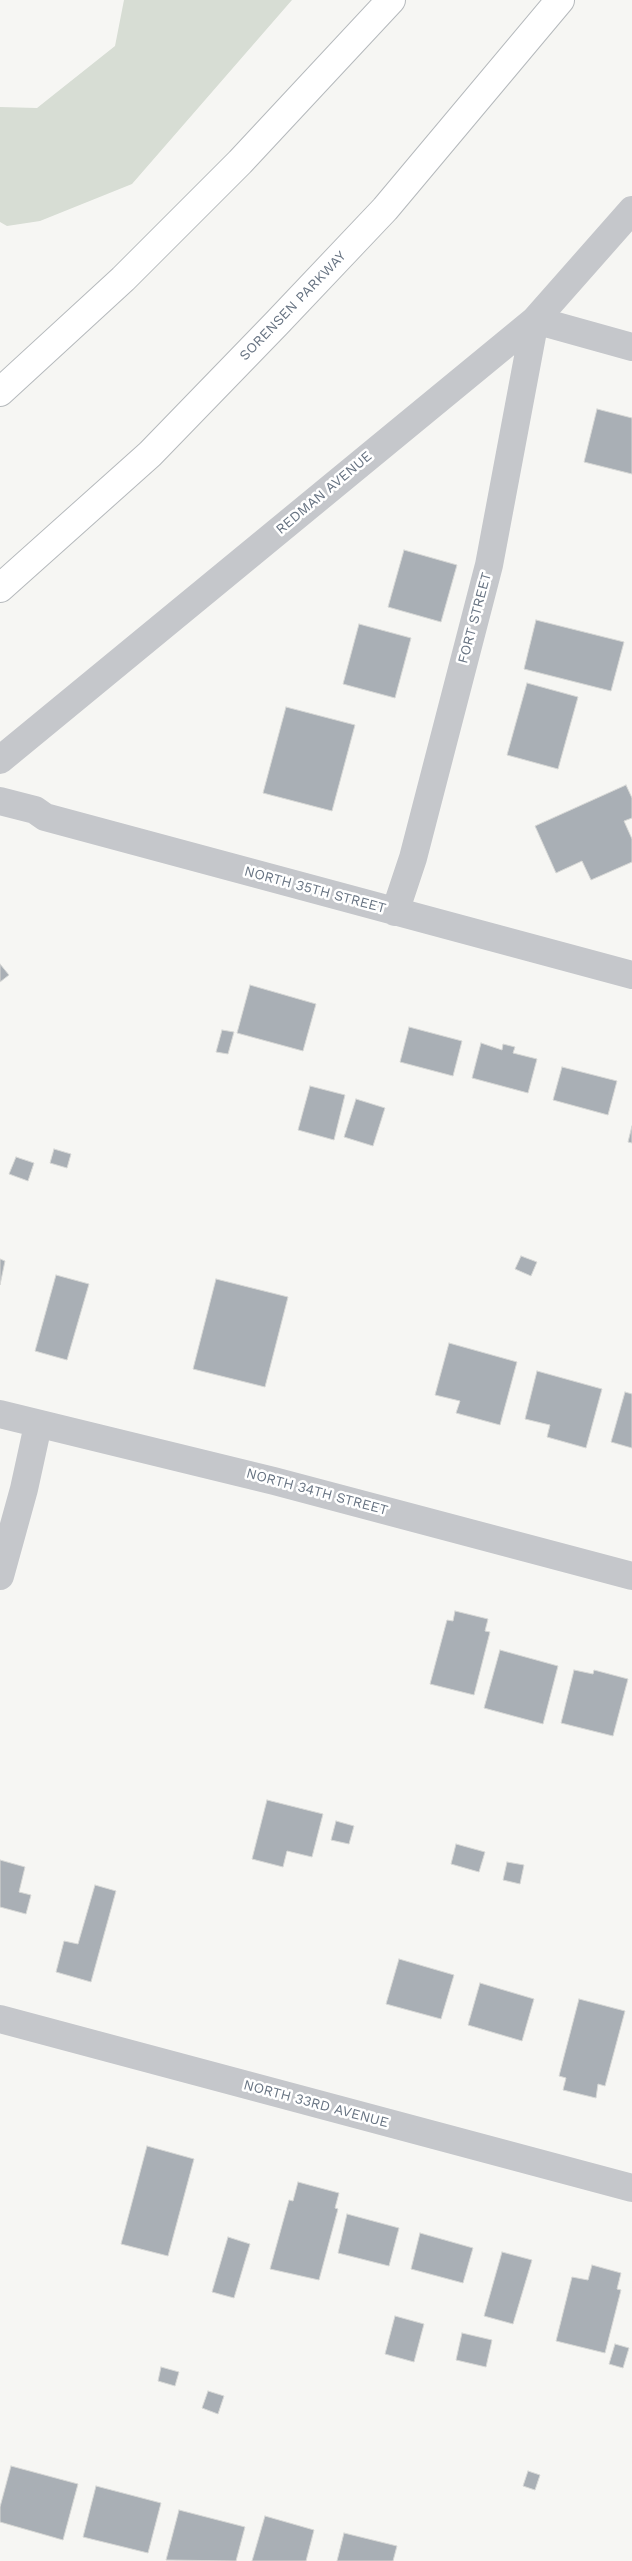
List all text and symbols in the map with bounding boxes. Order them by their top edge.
street label: SORENSEN PARKWAY [236,248,350,364]
street label: REDMAN AVENUE [273,448,375,538]
street label: FORT STREET [455,571,495,665]
street label: NORTH 35TH STREET [242,863,388,917]
street label: NORTH 34TH STREET [244,1465,390,1519]
street label: NORTH 33RD AVENUE [242,2077,390,2131]

